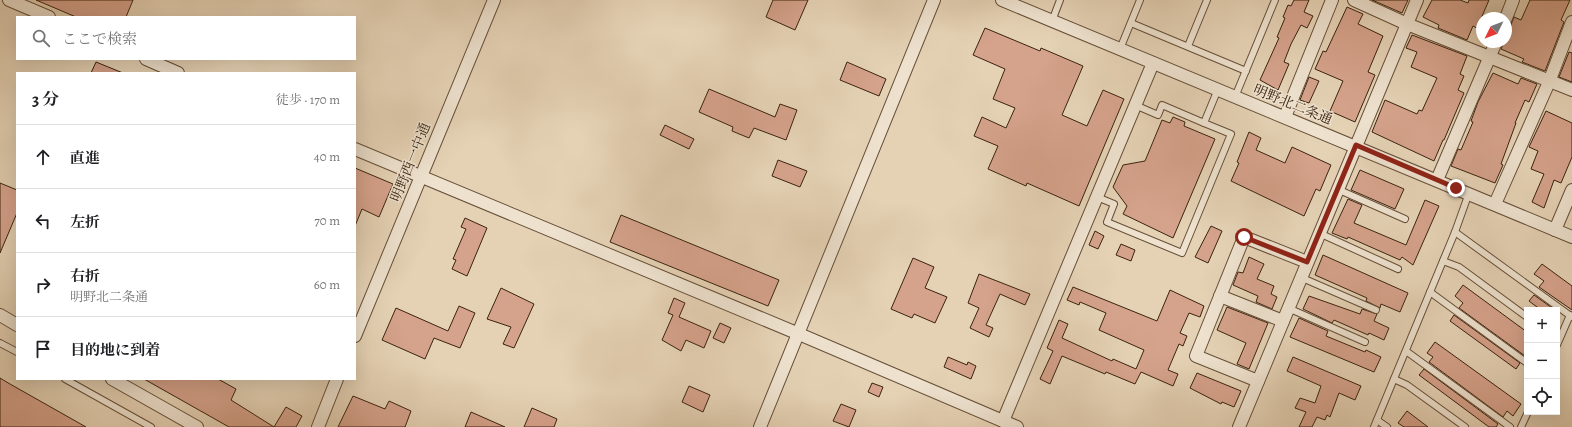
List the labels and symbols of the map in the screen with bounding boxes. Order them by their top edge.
north arrow [1476,12,1512,48]
street label: 明野北二条通 [1250,80,1335,129]
street label: 明野西一中通 [386,120,435,205]
route end [1447,179,1465,197]
route start [1235,228,1253,246]

